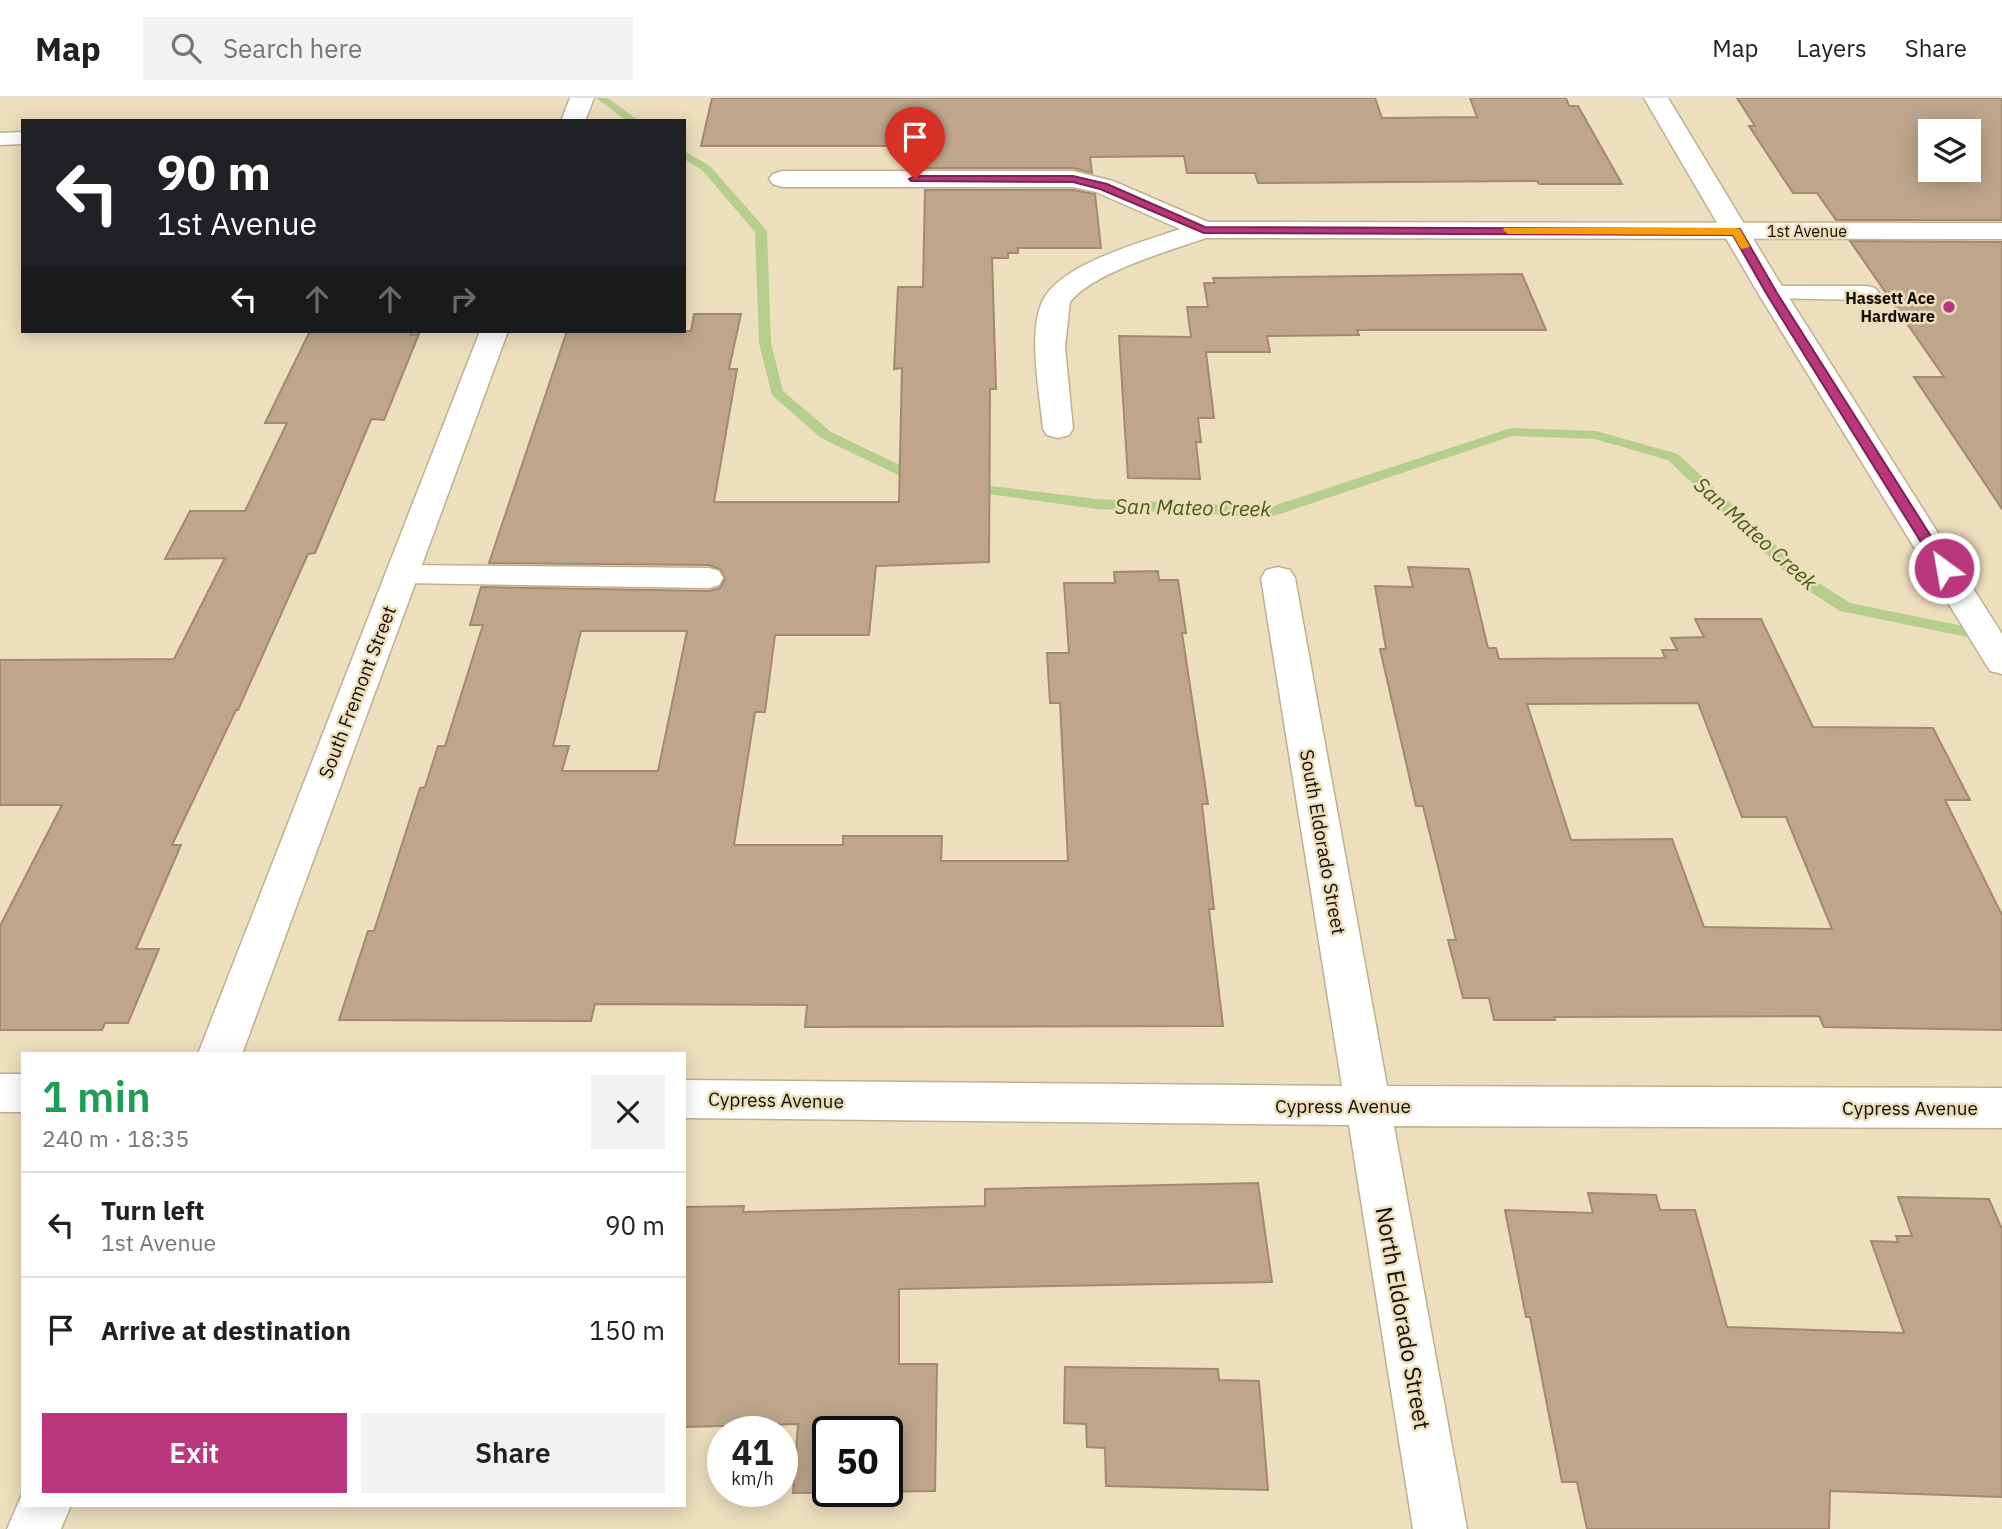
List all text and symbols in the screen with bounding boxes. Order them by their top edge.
search box [143,17,633,80]
text: Map [35,27,101,70]
icon: search [167,29,205,67]
text: Search here [223,31,362,65]
text: Map [1712,32,1759,64]
text: Layers [1797,32,1867,64]
text: Share [1905,32,1967,64]
pin [885,107,945,179]
icon: arrive [896,118,934,156]
map controls [1918,119,1981,182]
button: layers [1918,119,1981,182]
text: 90 m [157,140,271,203]
icon: left [42,147,133,238]
text: 1st Avenue [157,202,317,244]
street label: 1st Avenue [1767,221,1847,241]
icon: left [225,280,263,318]
icon: ahead [298,280,336,318]
icon: ahead [371,280,409,318]
icon: right [444,280,482,318]
place label: Hassett Ace Hardware [1845,288,1935,326]
marker: Hassett Ace Hardware [1941,299,1957,315]
water label: San Mateo Creek [1689,470,1824,596]
water label: San Mateo Creek [1115,492,1272,522]
position arrow [1907,531,1981,605]
street label: South Fremont Street [313,602,401,782]
street label: South Eldorado Street [1295,748,1351,936]
text: 1 min [42,1069,151,1124]
button: close [591,1075,665,1149]
street label: Cypress Avenue [708,1087,844,1113]
street label: Cypress Avenue [1275,1094,1411,1118]
street label: Cypress Avenue [1842,1096,1978,1120]
text: 240 m · 18:35 [42,1123,189,1153]
text: Turn left [101,1193,204,1227]
street label: North Eldorado Street [1370,1204,1438,1432]
icon: left [42,1206,80,1244]
text: 90 m [605,1208,665,1242]
text: 1st Avenue [101,1227,216,1257]
icon: arrive [42,1311,80,1349]
text: Arrive at destination [101,1313,351,1347]
text: 150 m [589,1313,665,1347]
button: Exit [42,1413,347,1493]
button: Share [361,1413,665,1493]
speed limit sign: 50 [812,1416,903,1507]
text: 41 [731,1429,774,1475]
text: km/h [731,1467,774,1490]

